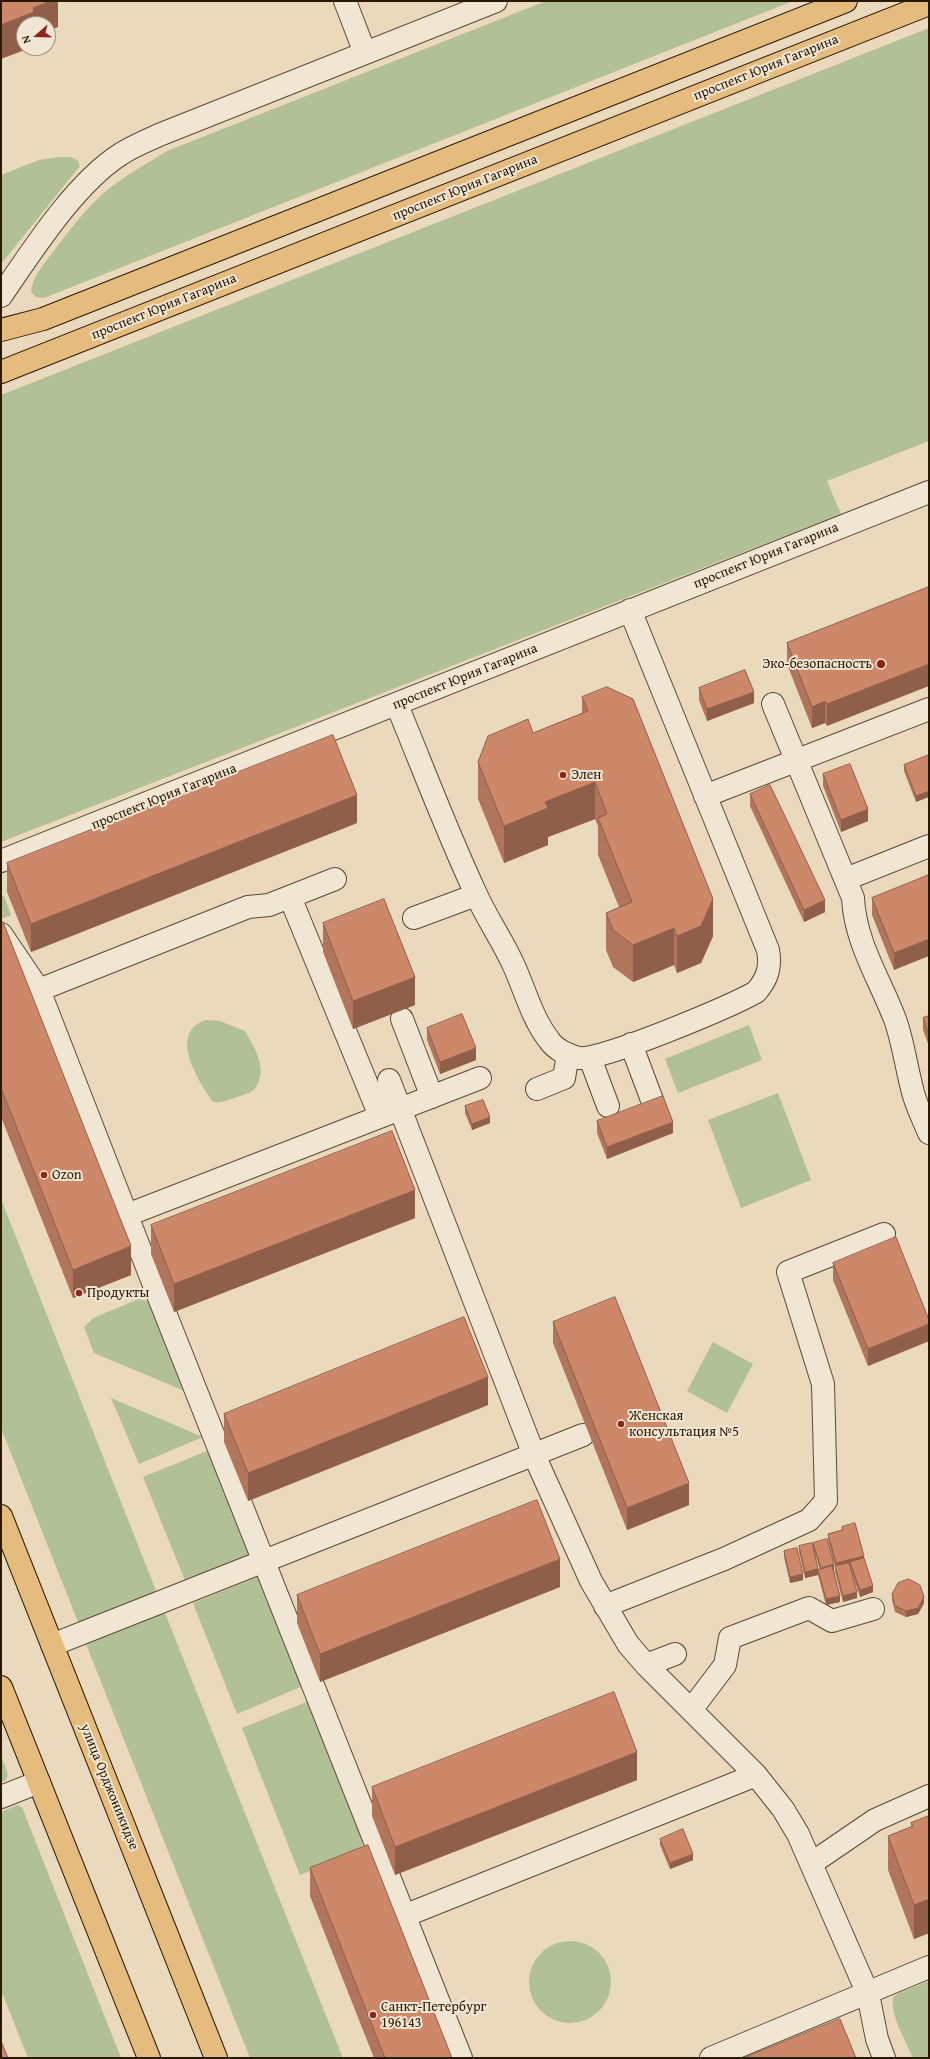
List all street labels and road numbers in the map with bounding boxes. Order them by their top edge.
street label: проспект Юрия Гагарина [691,31,841,105]
street label: проспект Юрия Гагарина [390,151,540,225]
street label: проспект Юрия Гагарина [89,270,239,344]
street label: проспект Юрия Гагарина [691,519,841,593]
street label: проспект Юрия Гагарина [390,640,540,714]
street label: проспект Юрия Гагарина [89,760,239,834]
street label: улица Орджоникидзе [76,1722,142,1852]

